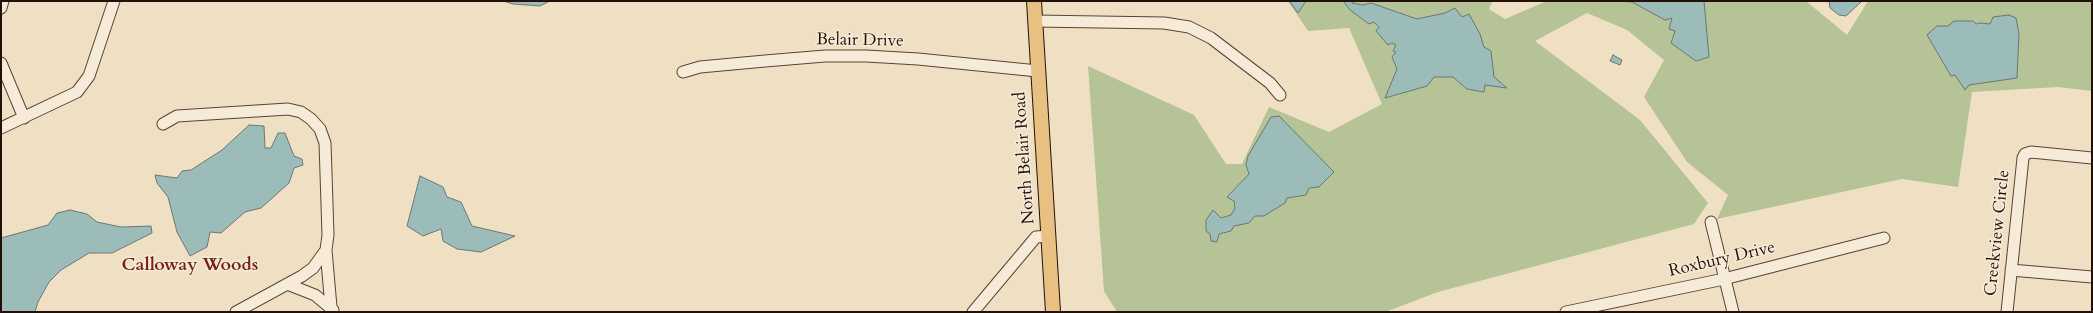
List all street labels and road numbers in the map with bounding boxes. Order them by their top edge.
street label: Belair Drive [816,30,904,52]
street label: North Belair Road [1010,91,1040,225]
street label: Creekview Circle [1981,169,2015,297]
street label: Roxbury Drive [1667,238,1777,282]

